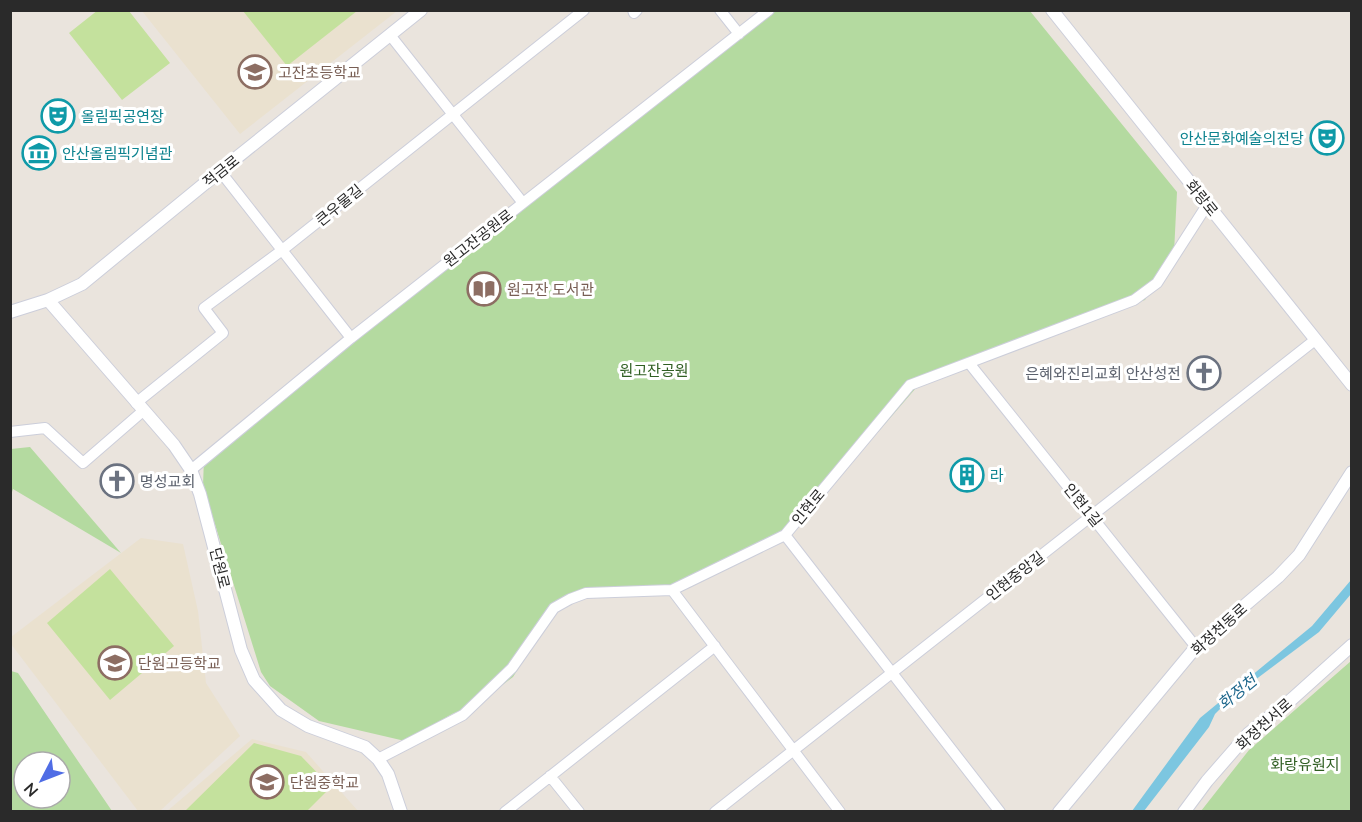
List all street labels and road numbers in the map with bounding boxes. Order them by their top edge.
street label: 적금로 [199,151,243,191]
street label: 화랑로 [1182,176,1222,220]
street label: 큰우물길 [312,180,366,230]
street label: 원고잔공원로 [440,205,516,271]
street label: 인현1길 [1060,479,1106,531]
street label: 인현로 [787,485,829,529]
street label: 단원로 [206,546,234,590]
street label: 인현중앙길 [982,547,1048,605]
street label: 화정천동로 [1187,599,1251,659]
street label: 화정천서로 [1232,694,1296,754]

